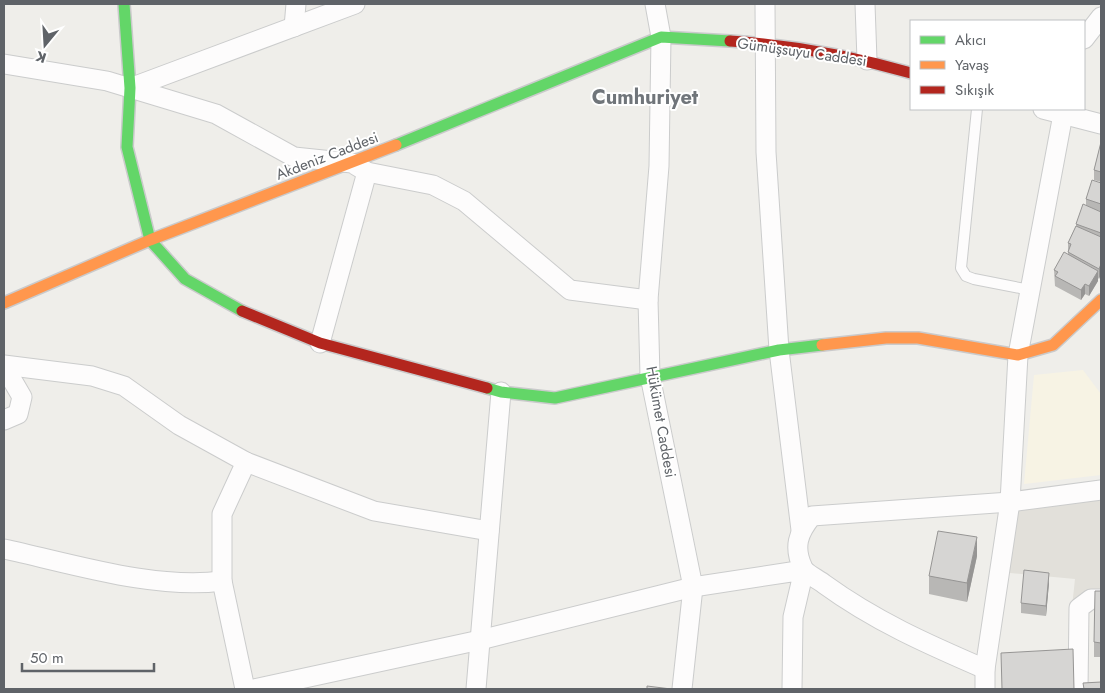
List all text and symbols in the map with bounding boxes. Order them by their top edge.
north arrow [20,20,70,70]
legend [910,20,1085,110]
text: Akıcı [955,29,986,51]
street label: Gümüşsuyu Caddesi [736,32,868,72]
text: K [33,46,49,68]
text: Yavaş [955,54,989,76]
text: Sıkışık [955,79,995,101]
district label: Cumhuriyet [592,83,699,112]
street label: Akdeniz Caddesi [273,126,381,186]
street label: Hükümet Caddesi [640,365,682,479]
scale bar [22,640,155,672]
text: 50 m [30,647,64,669]

